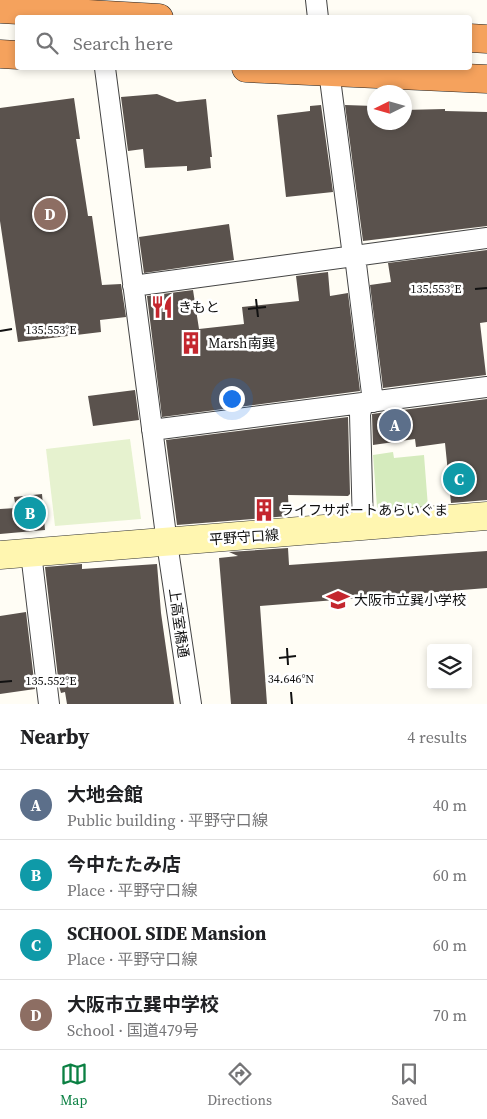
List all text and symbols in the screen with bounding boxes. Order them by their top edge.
search box [15,15,472,70]
icon: search [33,29,61,57]
text: Search here [73,30,173,56]
north arrow [367,85,412,130]
pin: D [34,195,66,233]
text: 135.553°E [411,281,461,297]
restaurant icon: きもと [149,294,175,320]
place label: きもと [178,297,220,317]
text: 135.553°E [26,322,76,338]
building icon: Marsh南巽 [178,330,204,356]
place label: Marsh南巽 [208,333,276,353]
your location [219,386,245,412]
pin: A [379,406,411,444]
pin: C [443,460,475,498]
pin: B [14,494,46,532]
building icon: ライフサポートあらいぐま [251,497,277,523]
place label: ライフサポートあらいぐま [280,500,448,520]
street label: 平野守口線 [208,525,280,549]
street label: 上高室橋通 [164,587,194,659]
school or university icon: 大阪市立巽小学校 [325,587,351,613]
place label: 大阪市立巽小学校 [354,590,466,610]
map controls [427,644,472,689]
button: layers [427,644,472,689]
text: 34.646°N [268,671,314,687]
text: 135.552°E [26,673,76,689]
text: Nearby [20,722,90,751]
text: 4 results [407,726,467,748]
text: 大地会館 [67,781,143,807]
text: A [31,794,41,816]
text: 40 m [433,794,467,816]
text: Public building · 平野守口線 [67,809,268,831]
text: 今中たたみ店 [67,851,181,877]
text: B [31,864,41,886]
text: 60 m [433,864,467,886]
text: Place · 平野守口線 [67,879,197,901]
text: SCHOOL SIDE Mansion [67,920,267,946]
text: C [31,934,41,956]
text: 60 m [433,934,467,956]
text: Place · 平野守口線 [67,948,197,970]
text: 大阪市立巽中学校 [67,991,219,1017]
text: D [30,1004,42,1026]
text: 70 m [433,1004,467,1026]
text: School · 国道479号 [67,1019,199,1041]
tab: Map [60,1060,88,1110]
tab: Directions [207,1060,272,1110]
tab: Saved [391,1060,427,1110]

